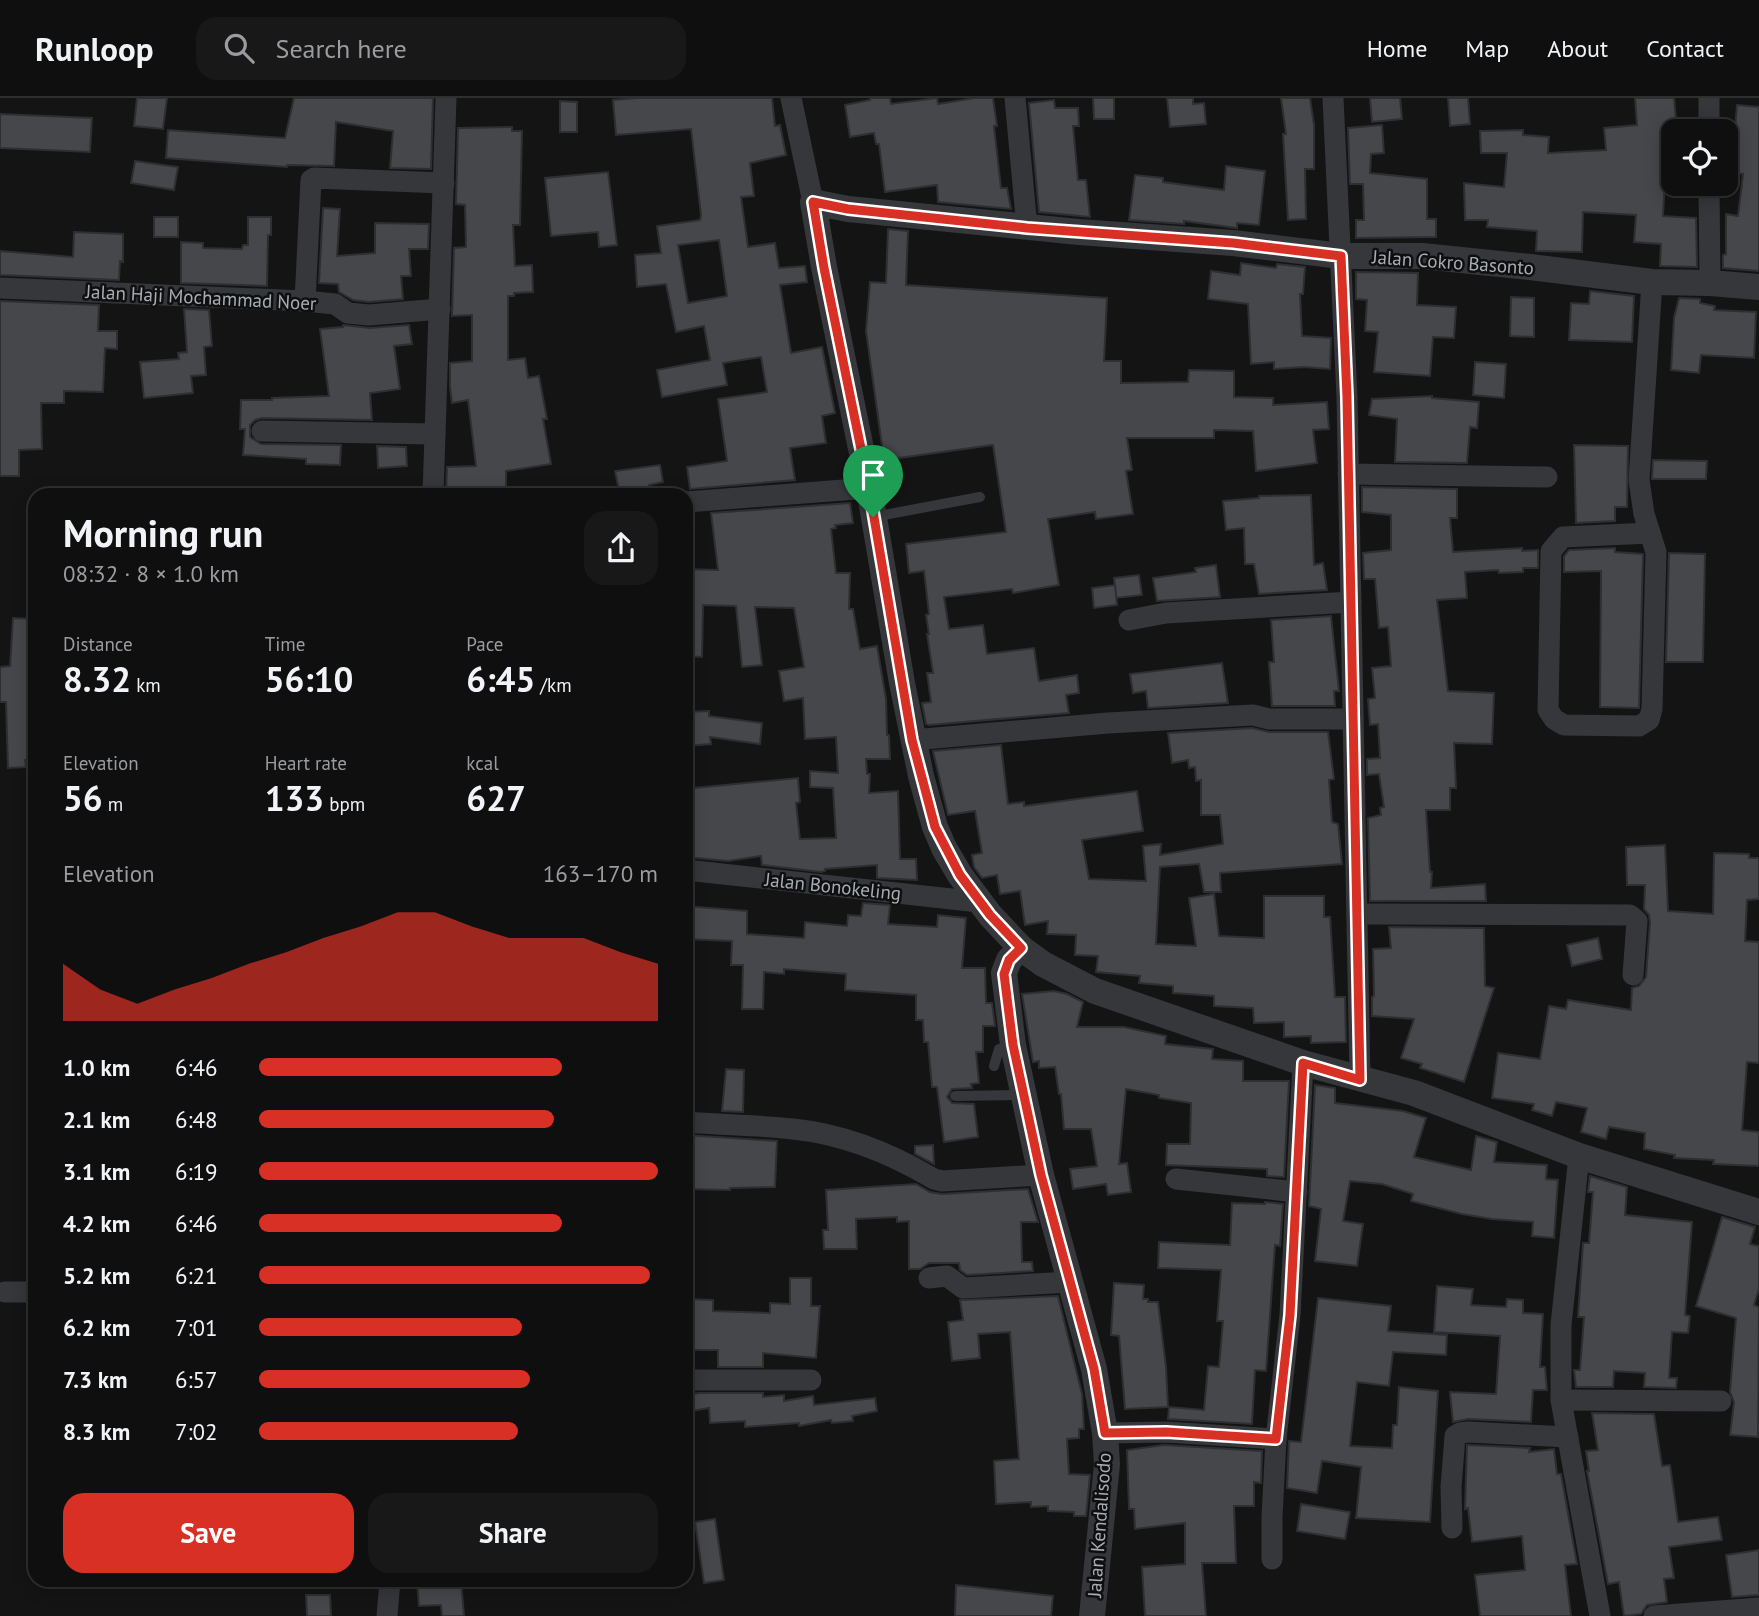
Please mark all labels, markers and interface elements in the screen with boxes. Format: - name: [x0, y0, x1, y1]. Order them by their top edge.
- search box: [196, 17, 686, 80]
- text: Runloop: [35, 27, 154, 70]
- icon: search: [220, 29, 258, 67]
- text: Search here: [276, 32, 407, 65]
- text: Home: [1367, 33, 1427, 64]
- text: Map: [1465, 33, 1509, 64]
- text: About: [1547, 33, 1608, 64]
- text: Contact: [1646, 33, 1724, 64]
- map controls: [1661, 119, 1738, 196]
- button: locate: [1661, 119, 1738, 196]
- street label: Jalan Cokro Basonto: [1370, 244, 1535, 280]
- street label: Jalan Haji Mochammad Noer: [84, 279, 318, 315]
- pin: [843, 445, 903, 517]
- icon: arrive: [854, 456, 892, 494]
- text: Morning run: [63, 508, 263, 557]
- button: share: [584, 511, 658, 585]
- text: 08:32 · 8 × 1.0 km: [63, 559, 239, 588]
- text: Distance: [63, 632, 133, 656]
- text: Time: [265, 632, 305, 656]
- text: Pace: [466, 632, 504, 656]
- text: 8.32: [63, 656, 131, 702]
- text: 56:10: [265, 656, 353, 702]
- text: 6:45: [466, 656, 535, 702]
- text: km: [131, 673, 161, 697]
- text: /km: [535, 673, 572, 697]
- text: Elevation: [63, 751, 139, 775]
- text: Heart rate: [265, 751, 347, 775]
- text: kcal: [466, 751, 499, 775]
- text: 56: [63, 775, 103, 821]
- text: 133: [265, 775, 324, 821]
- text: 627: [466, 775, 526, 821]
- text: m: [103, 792, 123, 816]
- text: bpm: [324, 792, 365, 816]
- text: Elevation: [63, 859, 155, 888]
- text: 163–170 m: [543, 859, 658, 888]
- street label: Jalan Bonokeling: [763, 867, 902, 905]
- text: 1.0 km: [63, 1053, 130, 1082]
- text: 6:46: [175, 1053, 218, 1082]
- text: 2.1 km: [63, 1105, 130, 1134]
- text: 6:48: [175, 1105, 218, 1134]
- text: 3.1 km: [63, 1157, 130, 1186]
- text: 6:19: [175, 1157, 218, 1186]
- text: 4.2 km: [63, 1209, 130, 1238]
- text: 6:46: [175, 1209, 218, 1238]
- text: 5.2 km: [63, 1261, 130, 1290]
- text: 6:21: [175, 1261, 218, 1290]
- text: 6.2 km: [63, 1313, 130, 1342]
- text: 7:01: [175, 1313, 218, 1342]
- text: 7.3 km: [63, 1365, 128, 1394]
- text: 6:57: [175, 1365, 218, 1394]
- text: 8.3 km: [63, 1417, 130, 1446]
- text: 7:02: [175, 1417, 218, 1446]
- street label: Jalan Kendalisodo: [1082, 1452, 1116, 1599]
- button: Save: [63, 1493, 354, 1573]
- button: Share: [368, 1493, 658, 1573]

